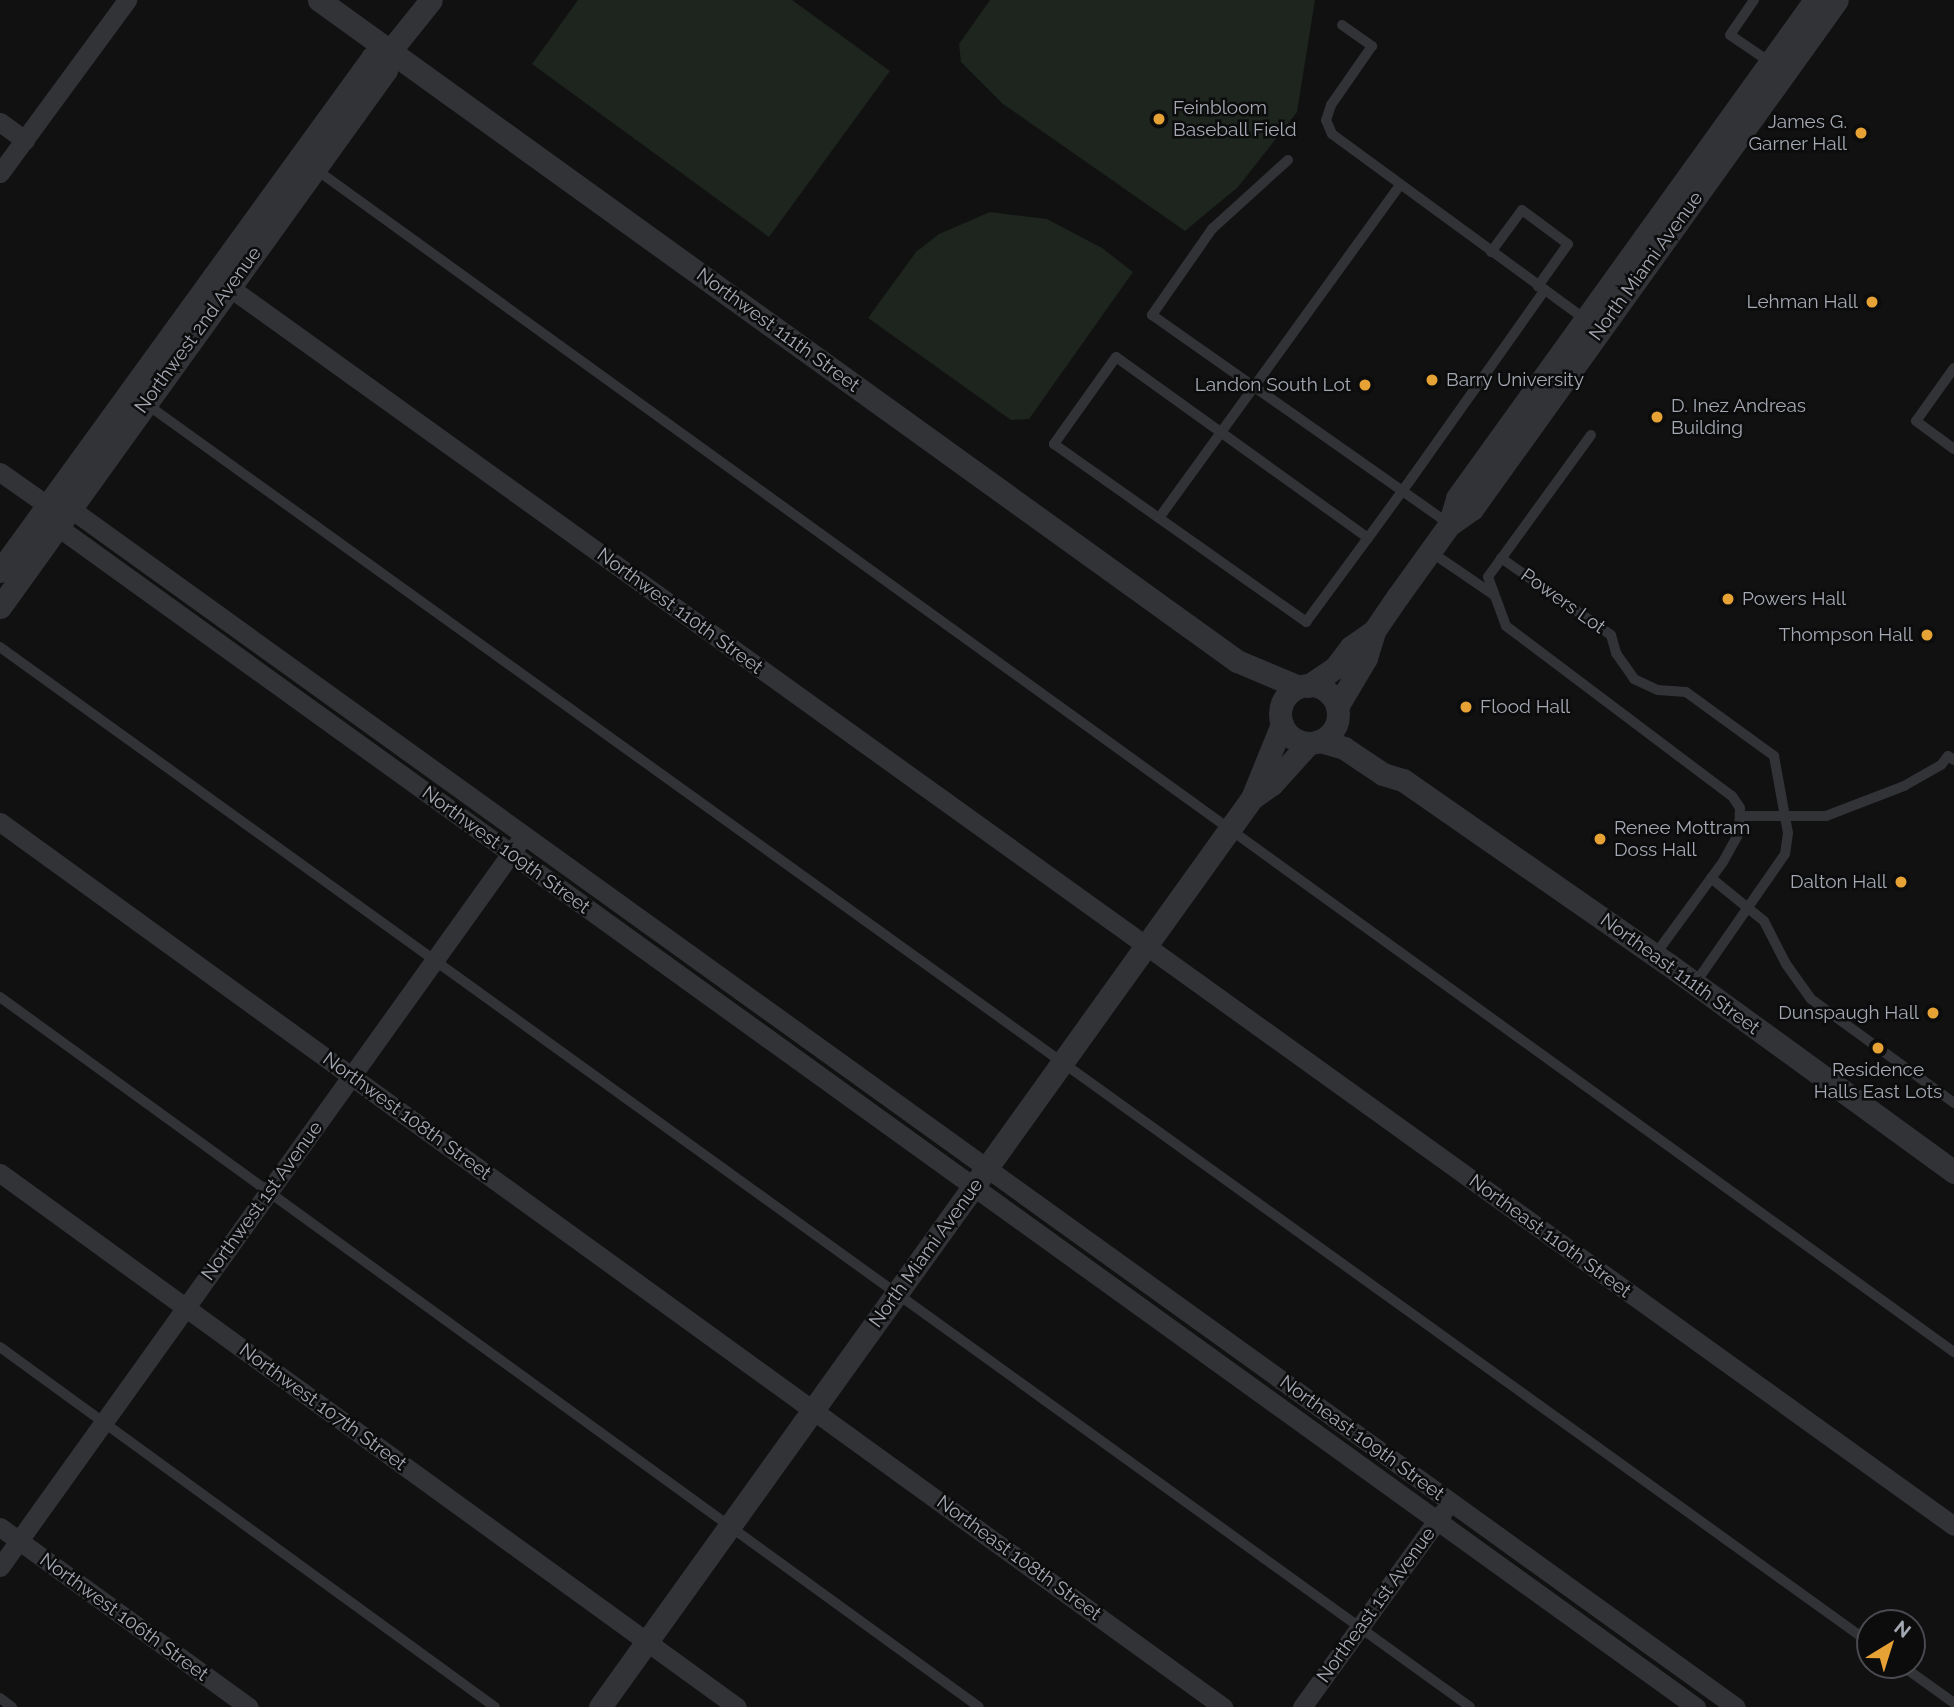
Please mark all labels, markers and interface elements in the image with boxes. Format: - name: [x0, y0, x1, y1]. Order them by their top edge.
- place label: Feinbloom Baseball Field: [1173, 97, 1297, 141]
- marker: Feinbloom Baseball Field: [1151, 111, 1167, 127]
- place label: James G. Garner Hall: [1748, 111, 1847, 155]
- marker: James G. Garner Hall: [1853, 125, 1869, 141]
- street label: North Miami Avenue: [1584, 187, 1708, 345]
- street label: Northwest 2nd Avenue: [130, 242, 266, 418]
- street label: Northwest 111th Street: [692, 263, 864, 397]
- place label: Lehman Hall: [1747, 291, 1858, 313]
- marker: Lehman Hall: [1864, 294, 1880, 310]
- place label: Barry University: [1446, 369, 1585, 391]
- marker: Barry University: [1424, 372, 1440, 388]
- place label: Landon South Lot: [1195, 374, 1351, 396]
- marker: Landon South Lot: [1357, 377, 1373, 393]
- place label: D. Inez Andreas Building: [1671, 395, 1807, 439]
- marker: D. Inez Andreas Building: [1649, 409, 1665, 425]
- street label: Northwest 110th Street: [593, 543, 767, 679]
- street label: Powers Lot: [1516, 564, 1610, 638]
- place label: Powers Hall: [1742, 588, 1846, 610]
- marker: Powers Hall: [1720, 591, 1736, 607]
- place label: Thompson Hall: [1779, 624, 1913, 646]
- marker: Thompson Hall: [1919, 627, 1935, 643]
- place label: Flood Hall: [1480, 696, 1570, 718]
- marker: Flood Hall: [1458, 699, 1474, 715]
- street label: Northwest 109th Street: [418, 781, 594, 919]
- place label: Renee Mottram Doss Hall: [1614, 817, 1750, 861]
- marker: Renee Mottram Doss Hall: [1592, 831, 1608, 847]
- place label: Dalton Hall: [1790, 871, 1887, 893]
- marker: Dalton Hall: [1893, 874, 1909, 890]
- street label: Northeast 111th Street: [1596, 909, 1764, 1039]
- place label: Dunspaugh Hall: [1778, 1002, 1919, 1024]
- marker: Dunspaugh Hall: [1925, 1005, 1941, 1021]
- marker: Residence Halls East Lots: [1870, 1040, 1886, 1056]
- street label: Northwest 108th Street: [318, 1047, 496, 1185]
- place label: Residence Halls East Lots: [1814, 1059, 1942, 1103]
- street label: Northwest 1st Avenue: [196, 1117, 328, 1285]
- street label: Northeast 110th Street: [1465, 1170, 1635, 1302]
- street label: North Miami Avenue: [864, 1174, 988, 1332]
- street label: Northwest 107th Street: [235, 1339, 411, 1475]
- street label: Northeast 109th Street: [1275, 1371, 1449, 1505]
- street label: Northeast 108th Street: [932, 1491, 1106, 1625]
- street label: Northeast 1st Avenue: [1312, 1523, 1440, 1687]
- street label: Northwest 106th Street: [35, 1548, 213, 1686]
- north arrow: [1856, 1609, 1926, 1679]
- text: N: [1890, 1616, 1915, 1642]

